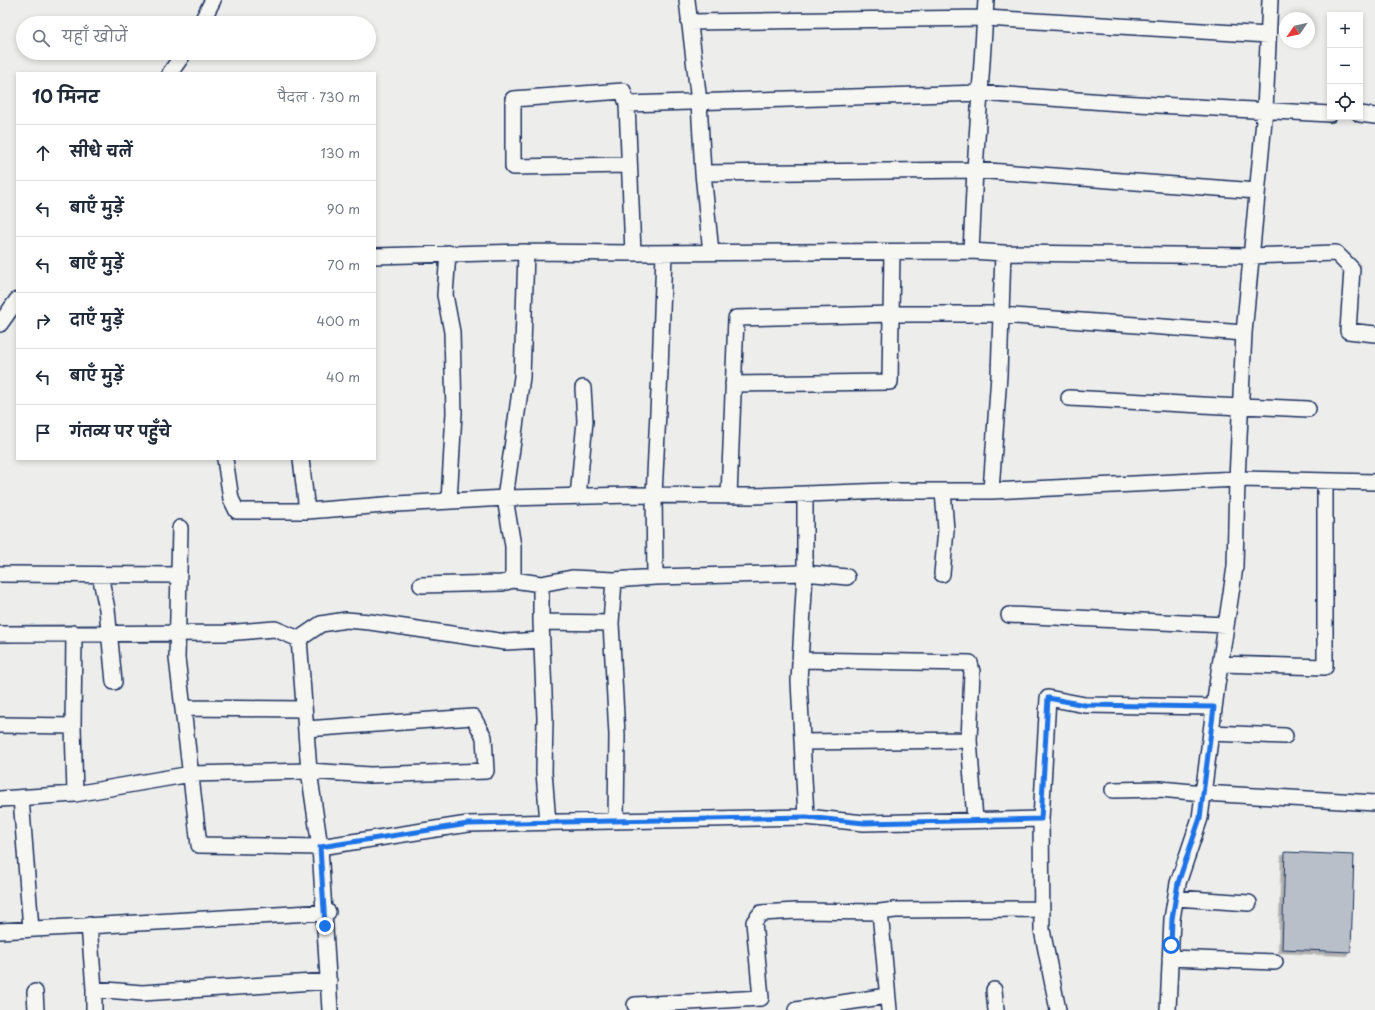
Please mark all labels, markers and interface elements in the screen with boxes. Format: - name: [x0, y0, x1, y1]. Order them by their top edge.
- north arrow: [1279, 12, 1315, 48]
- map controls: [1327, 12, 1363, 120]
- button: +: [1327, 12, 1363, 48]
- search box: [16, 16, 376, 60]
- text: यहाँ खोजें: [62, 24, 128, 47]
- icon: search: [30, 27, 52, 49]
- button: −: [1327, 48, 1363, 84]
- text: 10 मिनट: [32, 83, 99, 109]
- button: locate: [1327, 84, 1363, 120]
- text: पैदल · 730 m: [277, 87, 360, 106]
- text: सीधे चलें: [70, 139, 132, 162]
- icon: ahead: [32, 142, 54, 164]
- text: 130 m: [321, 143, 360, 162]
- text: बाएँ मुड़ें: [70, 195, 124, 218]
- icon: left: [32, 198, 54, 220]
- text: 90 m: [327, 199, 360, 218]
- text: बाएँ मुड़ें: [70, 251, 124, 274]
- icon: left: [32, 254, 54, 276]
- text: 70 m: [327, 255, 360, 274]
- text: दाएँ मुड़ें: [70, 307, 123, 330]
- icon: right: [32, 310, 54, 332]
- text: 400 m: [317, 311, 360, 330]
- text: बाएँ मुड़ें: [70, 363, 124, 386]
- icon: left: [32, 366, 54, 388]
- text: 40 m: [326, 367, 360, 386]
- text: गंतव्य पर पहुँचे: [70, 419, 171, 442]
- icon: arrive: [32, 422, 54, 444]
- route end: [316, 917, 334, 935]
- route start: [1162, 936, 1180, 954]

